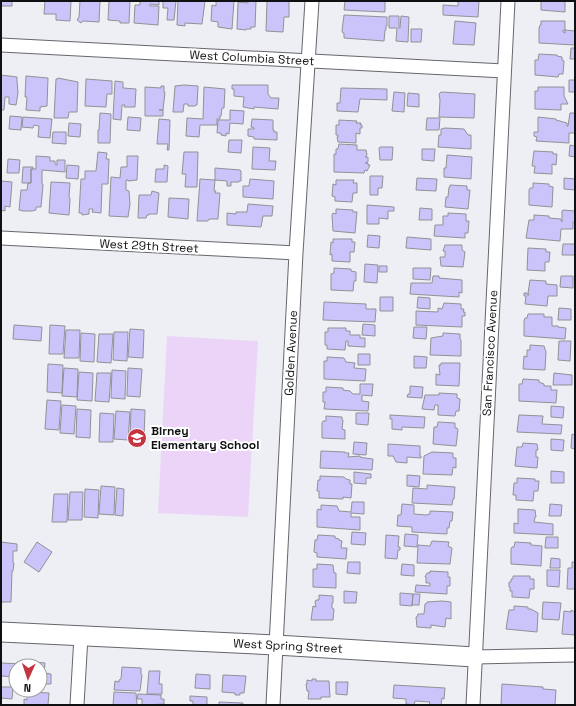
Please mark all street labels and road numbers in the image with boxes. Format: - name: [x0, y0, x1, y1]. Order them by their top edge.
- street label: West Columbia Street: [189, 47, 315, 69]
- street label: West 29th Street: [99, 235, 199, 257]
- street label: San Francisco Avenue: [479, 290, 501, 416]
- street label: Golden Avenue: [281, 310, 301, 396]
- street label: West Spring Street: [233, 635, 343, 657]

